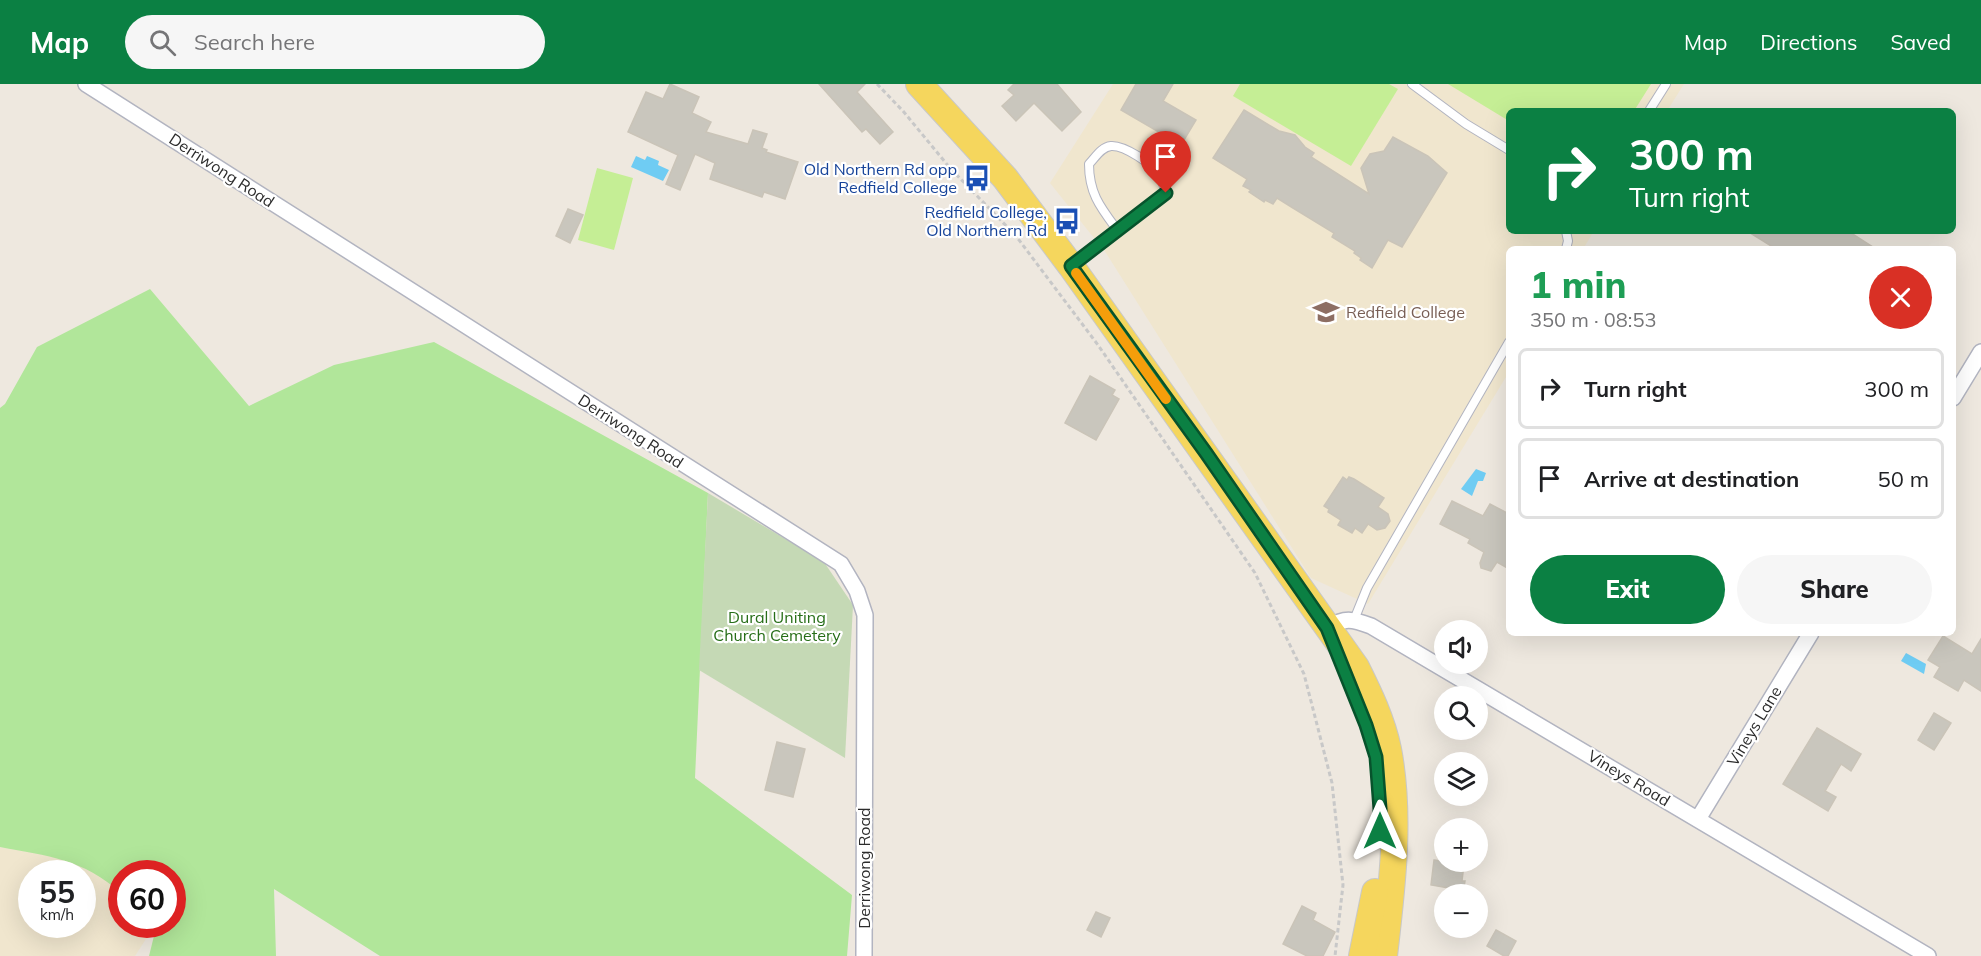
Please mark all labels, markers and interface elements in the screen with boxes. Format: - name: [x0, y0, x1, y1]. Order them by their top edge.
- search box: [125, 15, 545, 69]
- text: Map: [30, 25, 89, 60]
- icon: search: [146, 26, 179, 59]
- text: Search here: [194, 28, 315, 56]
- text: Map: [1684, 29, 1727, 55]
- text: Directions: [1760, 29, 1857, 55]
- text: Saved: [1890, 29, 1951, 55]
- text: 300 m: [1629, 128, 1754, 181]
- street label: Derriwong Road: [166, 129, 278, 211]
- pin: [1140, 131, 1191, 193]
- icon: right: [1530, 132, 1608, 210]
- icon: arrive: [1149, 140, 1182, 173]
- place label: Old Northern Rd opp Redfield College: [804, 159, 957, 197]
- bus stop icon: Old Northern Rd opp Redfield College: [962, 163, 992, 193]
- text: Turn right: [1629, 180, 1749, 214]
- place label: Redfield College, Old Northern Rd: [924, 202, 1047, 240]
- bus stop icon: Redfield College, Old Northern Rd: [1052, 206, 1082, 236]
- text: 1 min: [1530, 262, 1626, 307]
- button: close: [1869, 266, 1932, 329]
- school or university icon: Redfield College: [1311, 297, 1341, 327]
- place label: Redfield College: [1346, 302, 1465, 322]
- text: 350 m · 08:53: [1530, 307, 1656, 332]
- icon: right: [1533, 372, 1566, 405]
- text: Turn right: [1584, 375, 1687, 403]
- text: 300 m: [1864, 375, 1929, 403]
- street label: Derriwong Road: [575, 390, 687, 472]
- icon: arrive: [1533, 462, 1566, 495]
- text: Arrive at destination: [1584, 465, 1799, 493]
- text: 50 m: [1878, 465, 1929, 493]
- button: Exit: [1530, 555, 1725, 624]
- button: Share: [1737, 555, 1932, 624]
- park label: Dural Uniting Church Cemetery: [713, 607, 841, 645]
- map controls: [1434, 620, 1488, 938]
- button: sound: [1434, 620, 1488, 674]
- street label: Vineys Lane: [1722, 682, 1786, 770]
- button: search: [1434, 686, 1488, 740]
- street label: Vineys Road: [1584, 746, 1674, 810]
- button: layers: [1434, 752, 1488, 806]
- position arrow: [1348, 799, 1412, 863]
- street label: Derriwong Road: [854, 807, 874, 929]
- button: +: [1434, 818, 1488, 872]
- speed limit sign: 60: [108, 860, 186, 938]
- text: 55: [39, 873, 75, 911]
- button: −: [1434, 884, 1488, 938]
- text: km/h: [40, 905, 74, 924]

